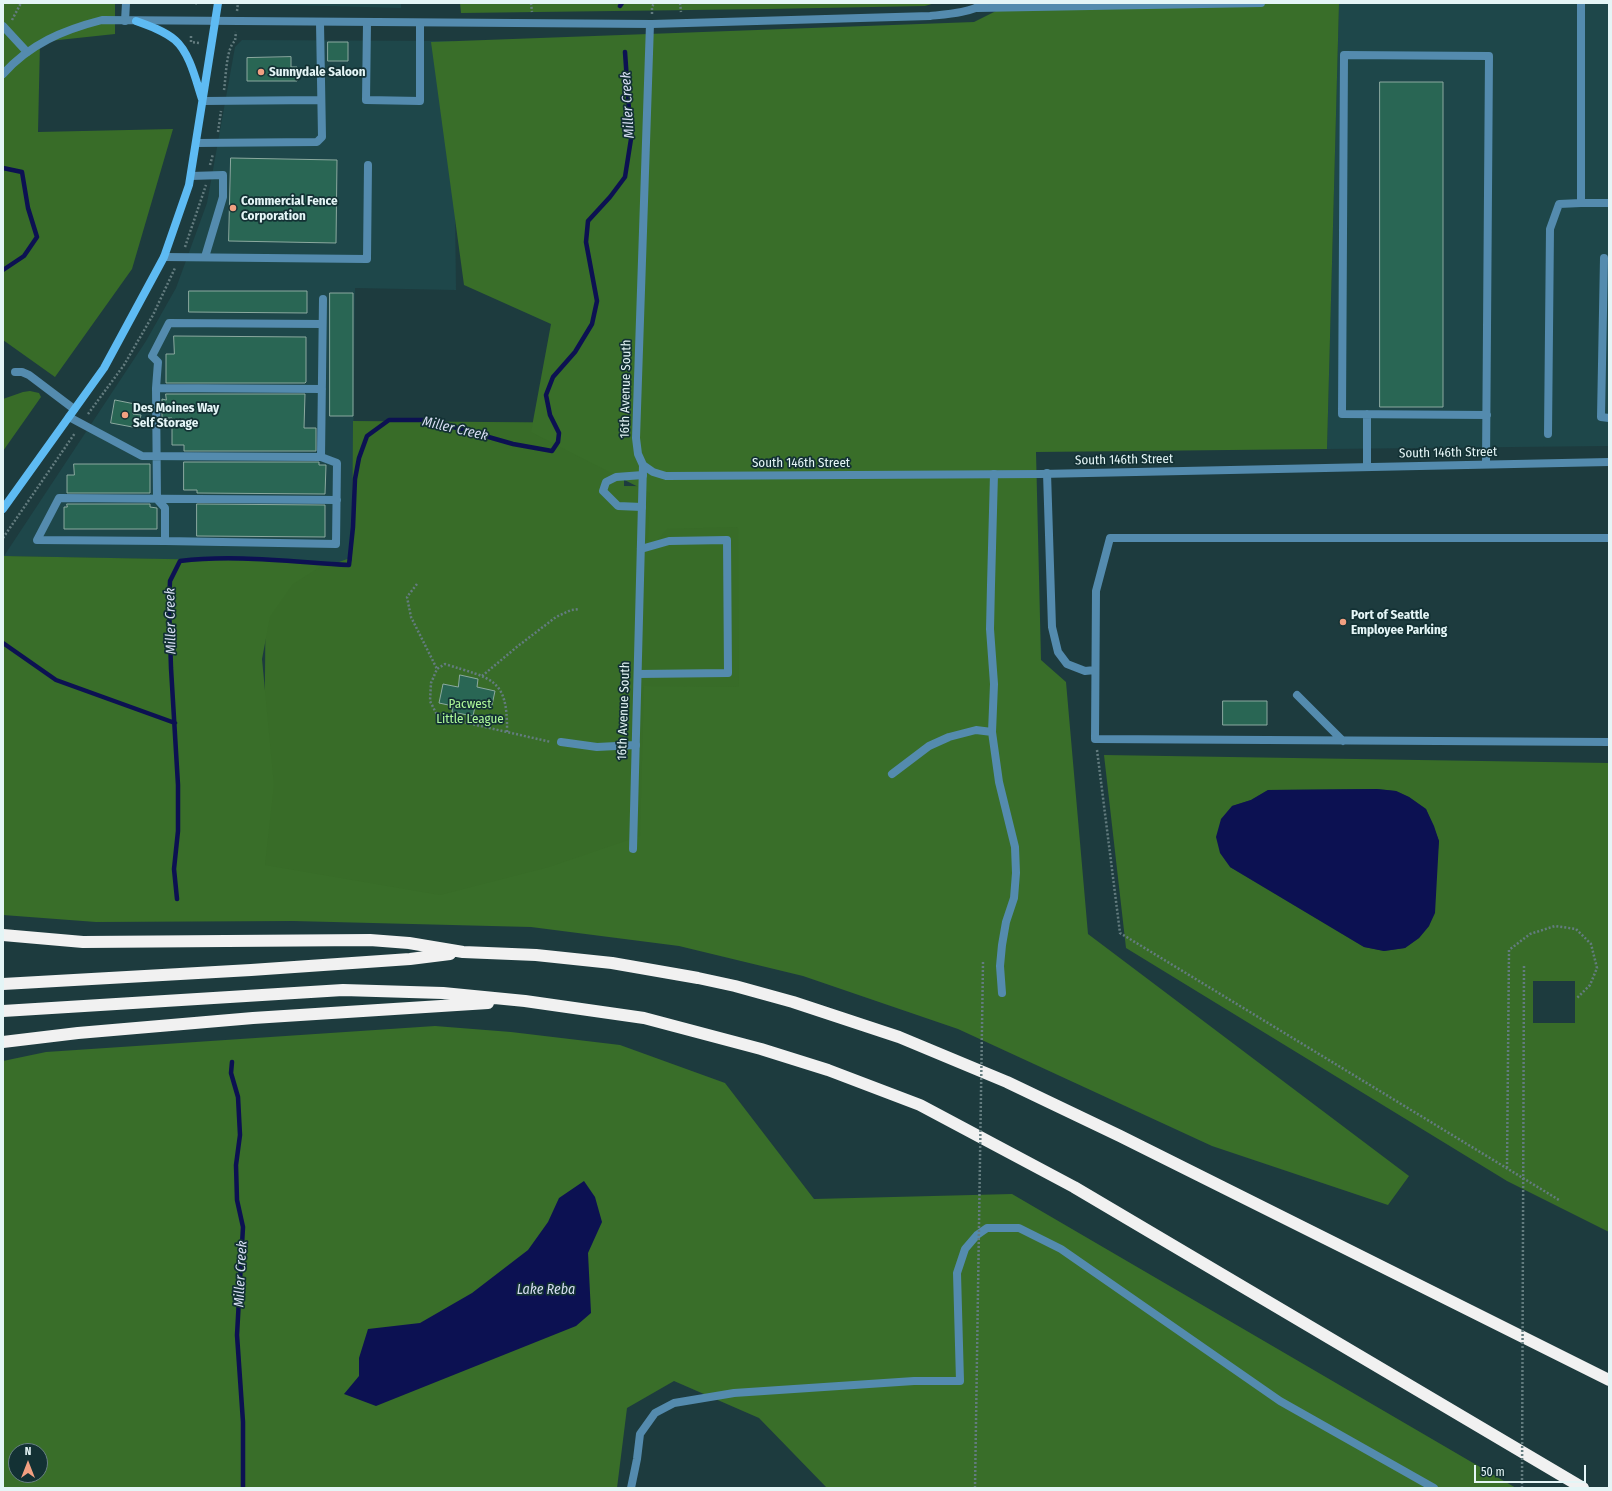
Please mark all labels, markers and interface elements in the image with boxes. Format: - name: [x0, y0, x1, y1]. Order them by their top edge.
- place label: Sunnydale Saloon: [269, 64, 366, 80]
- marker: Sunnydale Saloon: [256, 67, 266, 77]
- water label: Miller Creek: [618, 71, 638, 139]
- place label: Commercial Fence Corporation: [241, 193, 338, 224]
- marker: Commercial Fence Corporation: [228, 203, 238, 213]
- street label: 16th Avenue South: [617, 339, 635, 439]
- place label: Des Moines Way Self Storage: [133, 400, 219, 431]
- marker: Des Moines Way Self Storage: [120, 410, 130, 420]
- water label: Miller Creek: [421, 413, 489, 445]
- street label: South 146th Street: [1399, 444, 1497, 462]
- street label: South 146th Street: [1075, 451, 1173, 469]
- street label: South 146th Street: [752, 455, 850, 471]
- water label: Miller Creek: [162, 587, 180, 655]
- place label: Port of Seattle Employee Parking: [1351, 607, 1447, 638]
- marker: Port of Seattle Employee Parking: [1338, 617, 1348, 627]
- street label: 16th Avenue South: [614, 661, 634, 761]
- park label: Pacwest Little League: [436, 696, 504, 727]
- water label: Miller Creek: [231, 1240, 251, 1308]
- water label: Lake Reba: [517, 1282, 575, 1298]
- north arrow: [8, 1443, 48, 1483]
- text: N: [25, 1445, 31, 1458]
- scale bar: [1476, 1457, 1588, 1483]
- text: 50 m: [1481, 1465, 1505, 1479]

